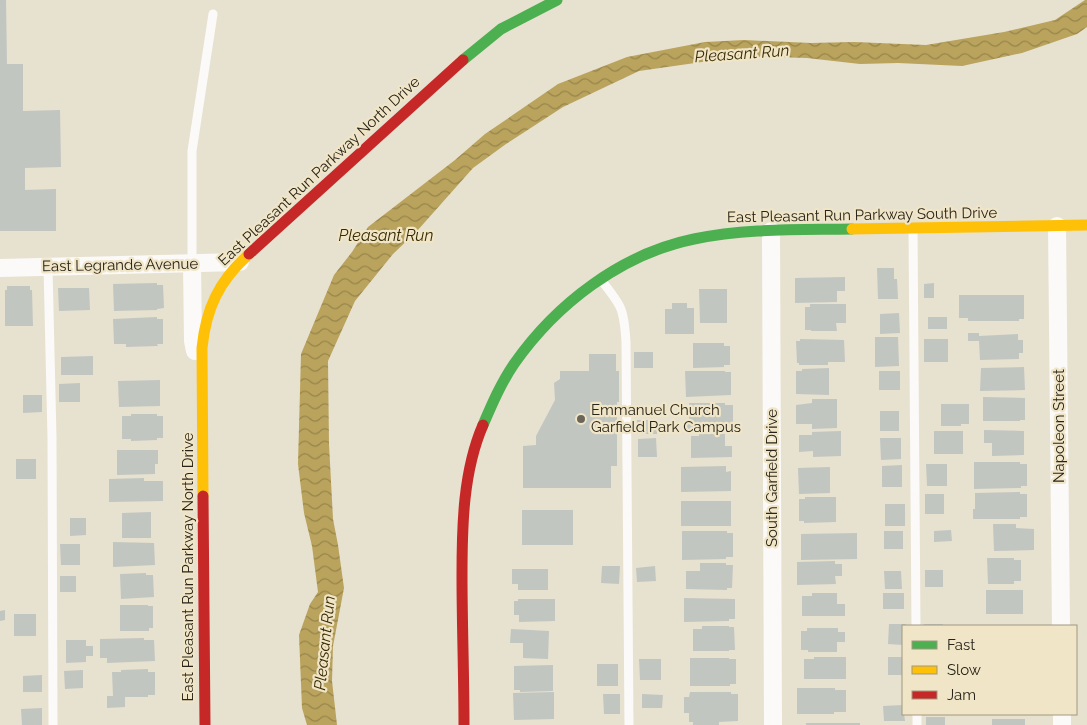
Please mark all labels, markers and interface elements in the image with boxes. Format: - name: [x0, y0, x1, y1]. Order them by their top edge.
- water label: Pleasant Run: [694, 41, 790, 66]
- street label: East Pleasant Run Parkway North Drive: [214, 73, 424, 269]
- street label: East Pleasant Run Parkway South Drive: [727, 204, 997, 226]
- water label: Pleasant Run: [339, 225, 433, 245]
- street label: East Legrande Avenue: [42, 255, 198, 275]
- street label: Napoleon Street: [1050, 369, 1068, 483]
- place label: Emmanuel Church Garfield Park Campus: [591, 401, 741, 436]
- street label: South Garfield Drive: [763, 409, 781, 547]
- marker: Emmanuel Church Garfield Park Campus: [575, 413, 587, 425]
- street label: East Pleasant Run Parkway North Drive: [179, 432, 197, 702]
- water label: Pleasant Run: [310, 595, 339, 691]
- legend: [902, 625, 1077, 715]
- text: Fast: [947, 636, 975, 654]
- text: Slow: [947, 661, 981, 679]
- text: Jam: [947, 686, 976, 704]

